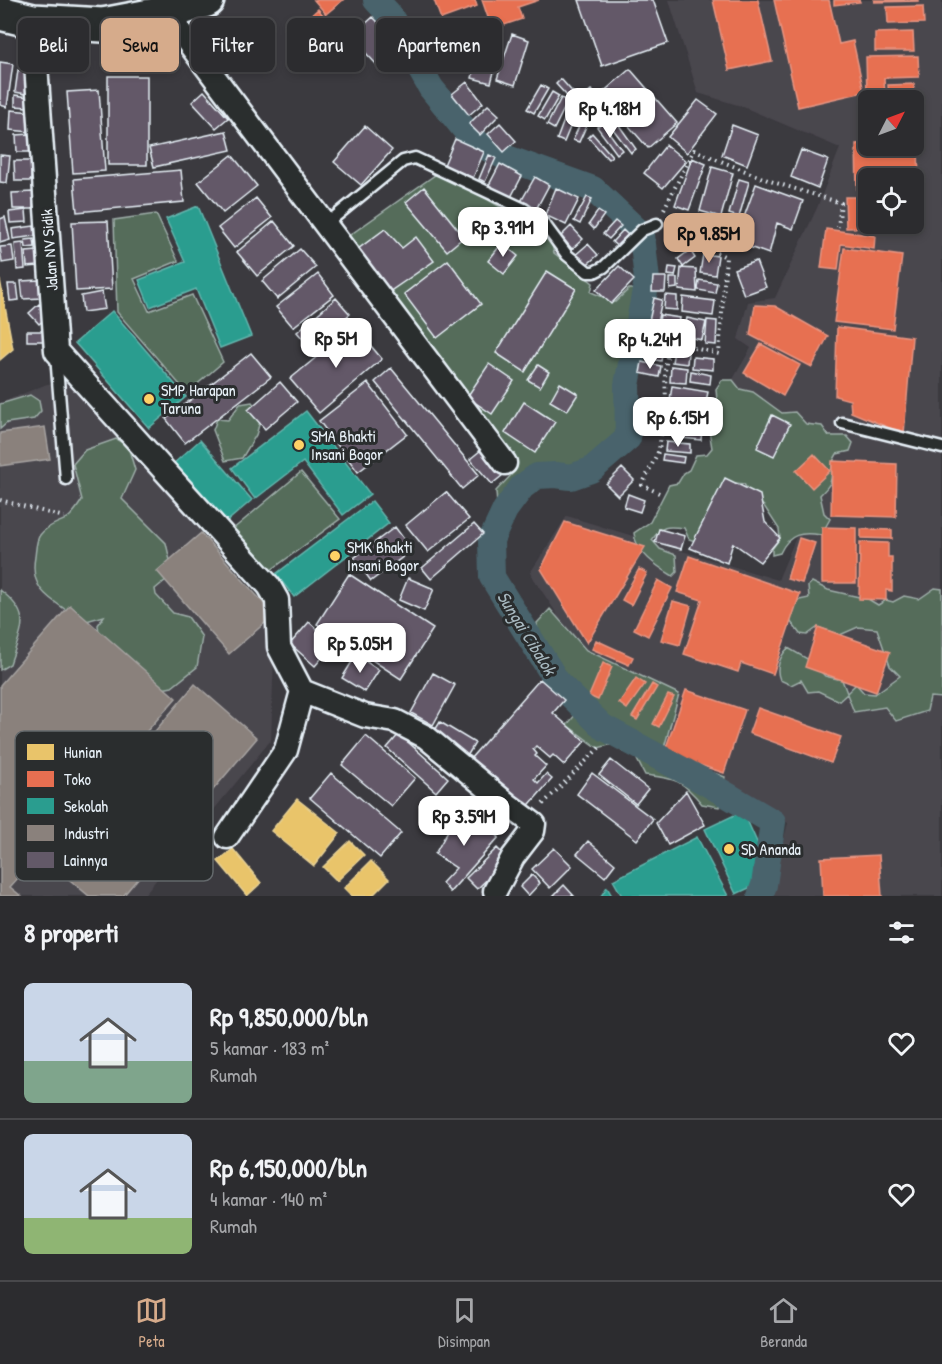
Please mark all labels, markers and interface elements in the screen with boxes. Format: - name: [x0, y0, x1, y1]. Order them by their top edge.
- chip: Beli: [18, 18, 89, 72]
- chip: Sewa: [101, 18, 179, 72]
- chip: Filter: [191, 18, 275, 72]
- chip: Baru: [287, 18, 364, 72]
- chip: Apartemen: [376, 18, 502, 72]
- pin: Rp 4.18M: [548, 88, 672, 139]
- north arrow: [858, 90, 924, 156]
- map controls: [858, 90, 924, 234]
- text: Rp 4.18M: [579, 94, 641, 121]
- button: locate: [858, 168, 924, 234]
- pin: Rp 3.91M: [441, 207, 565, 258]
- street label: Jalan NV Sidik: [35, 208, 63, 292]
- text: Rp 3.91M: [472, 213, 534, 240]
- pin: Rp 9.85M: [647, 213, 771, 264]
- text: Rp 9.85M: [678, 219, 740, 246]
- pin: Rp 5M: [294, 318, 378, 369]
- pin: Rp 4.24M: [588, 319, 712, 370]
- text: Rp 5M: [315, 324, 357, 351]
- text: Rp 4.24M: [619, 325, 681, 352]
- place label: SMP Harapan Taruna: [161, 379, 236, 419]
- marker: SMP Harapan Taruna: [142, 392, 156, 406]
- pin: Rp 6.15M: [616, 397, 740, 448]
- text: Rp 6.15M: [647, 403, 709, 430]
- place label: SMA Bhakti Insani Bogor: [311, 425, 383, 465]
- marker: SMA Bhakti Insani Bogor: [292, 438, 306, 452]
- place label: SMK Bhakti Insani Bogor: [347, 536, 419, 576]
- marker: SMK Bhakti Insani Bogor: [328, 549, 342, 563]
- water label: Sungai Cibalok: [491, 586, 564, 681]
- pin: Rp 5.05M: [298, 623, 422, 674]
- text: Rp 5.05M: [328, 629, 392, 656]
- legend: [15, 731, 213, 881]
- text: Hunian: [64, 741, 102, 763]
- text: Toko: [64, 768, 92, 790]
- text: Sekolah: [64, 795, 108, 817]
- pin: Rp 3.59M: [402, 796, 526, 847]
- text: Rp 3.59M: [432, 802, 496, 829]
- text: Industri: [64, 822, 109, 844]
- place label: SD Ananda: [741, 838, 801, 860]
- marker: SD Ananda: [722, 842, 736, 856]
- text: Lainnya: [64, 849, 107, 871]
- text: 8 properti: [24, 915, 119, 950]
- icon: filters: [885, 916, 918, 949]
- text: Rp 9,850,000/bln: [210, 999, 368, 1034]
- icon: home: [72, 1007, 144, 1079]
- icon: heart: [885, 1027, 918, 1060]
- text: 5 kamar · 183 m²: [210, 1034, 329, 1061]
- text: Rumah: [210, 1061, 257, 1088]
- text: Rp 6,150,000/bln: [210, 1150, 367, 1185]
- icon: home: [72, 1158, 144, 1230]
- icon: heart: [885, 1178, 918, 1211]
- text: 4 kamar · 140 m²: [210, 1185, 327, 1212]
- text: Rumah: [210, 1212, 257, 1239]
- tab: Peta: [135, 1294, 168, 1352]
- tab: Disimpan: [438, 1294, 490, 1352]
- tab: Beranda: [760, 1294, 807, 1352]

